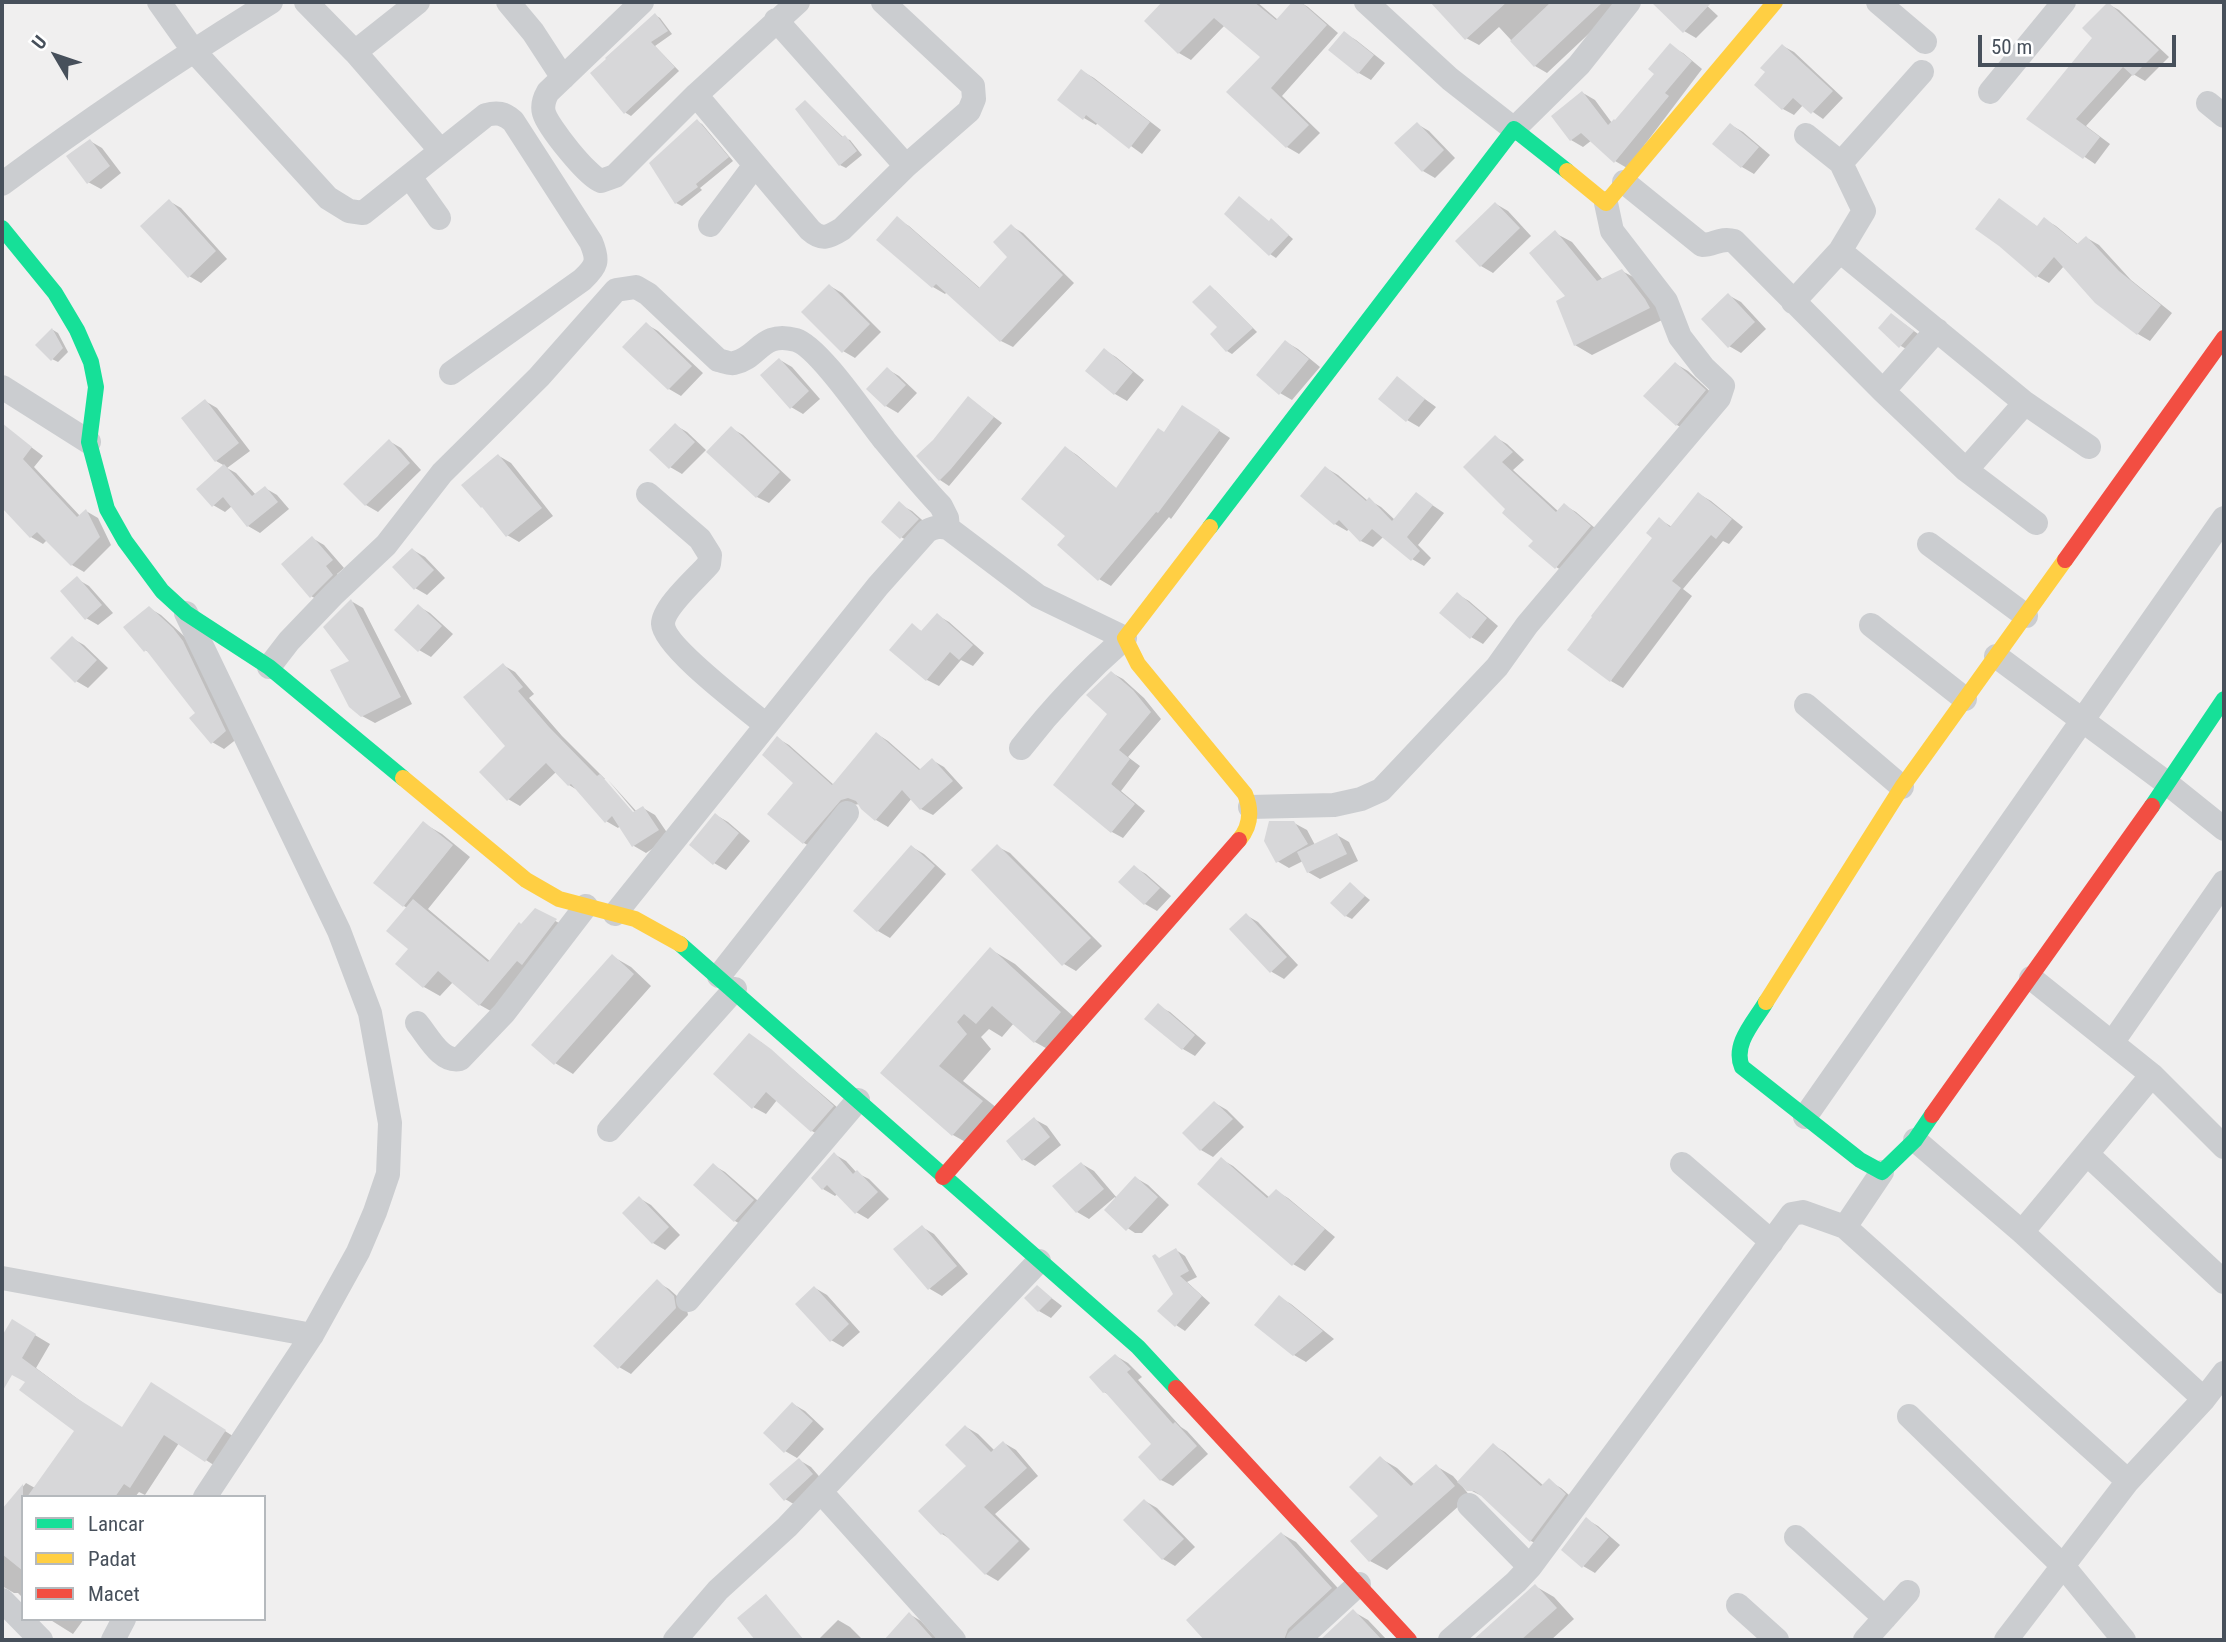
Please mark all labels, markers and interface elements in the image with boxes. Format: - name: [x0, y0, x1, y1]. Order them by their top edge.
- north arrow: [21, 21, 91, 91]
- scale bar: [1981, 21, 2179, 65]
- text: U: [27, 31, 52, 54]
- text: 50 m: [1991, 35, 2032, 59]
- legend: [21, 1495, 266, 1621]
- text: Lancar: [88, 1512, 144, 1536]
- text: Padat: [88, 1547, 136, 1571]
- text: Macet: [88, 1582, 140, 1606]

